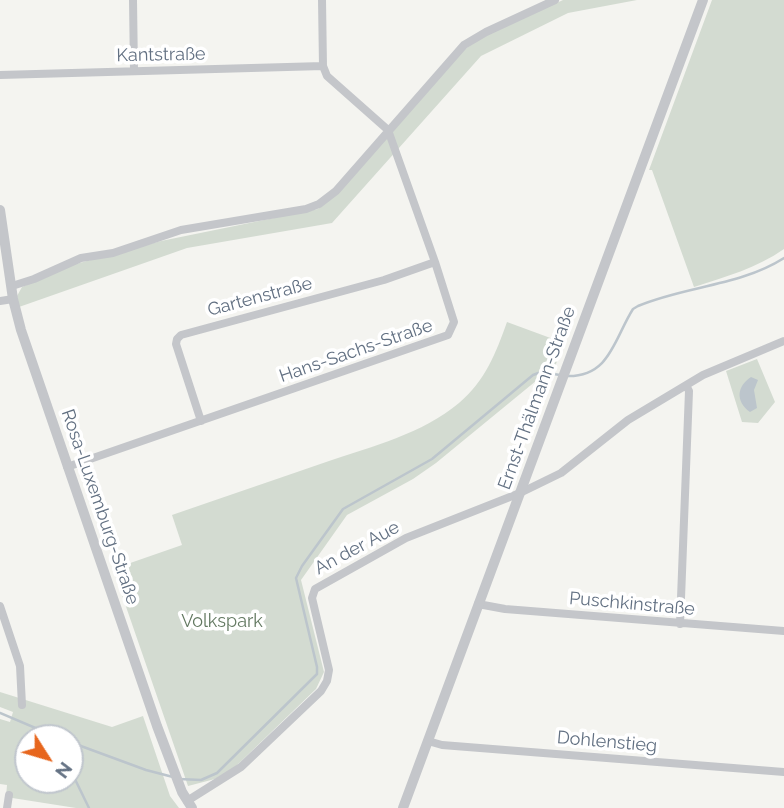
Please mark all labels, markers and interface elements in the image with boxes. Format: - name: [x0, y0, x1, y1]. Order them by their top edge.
- street label: Kantstraße: [116, 43, 206, 67]
- street label: Gartenstraße: [205, 273, 315, 321]
- street label: Ernst-Thälmann-Straße: [494, 303, 580, 493]
- street label: Hans-Sachs-Straße: [277, 315, 435, 387]
- street label: Rosa-Luxemburg-Straße: [56, 407, 144, 607]
- street label: An der Aue: [311, 517, 403, 579]
- street label: Puschkinstraße: [568, 588, 696, 620]
- park label: Volkspark: [181, 611, 263, 633]
- north arrow: [14, 724, 84, 794]
- street label: Dohlenstieg: [556, 727, 658, 757]
- text: N: [51, 758, 77, 783]

